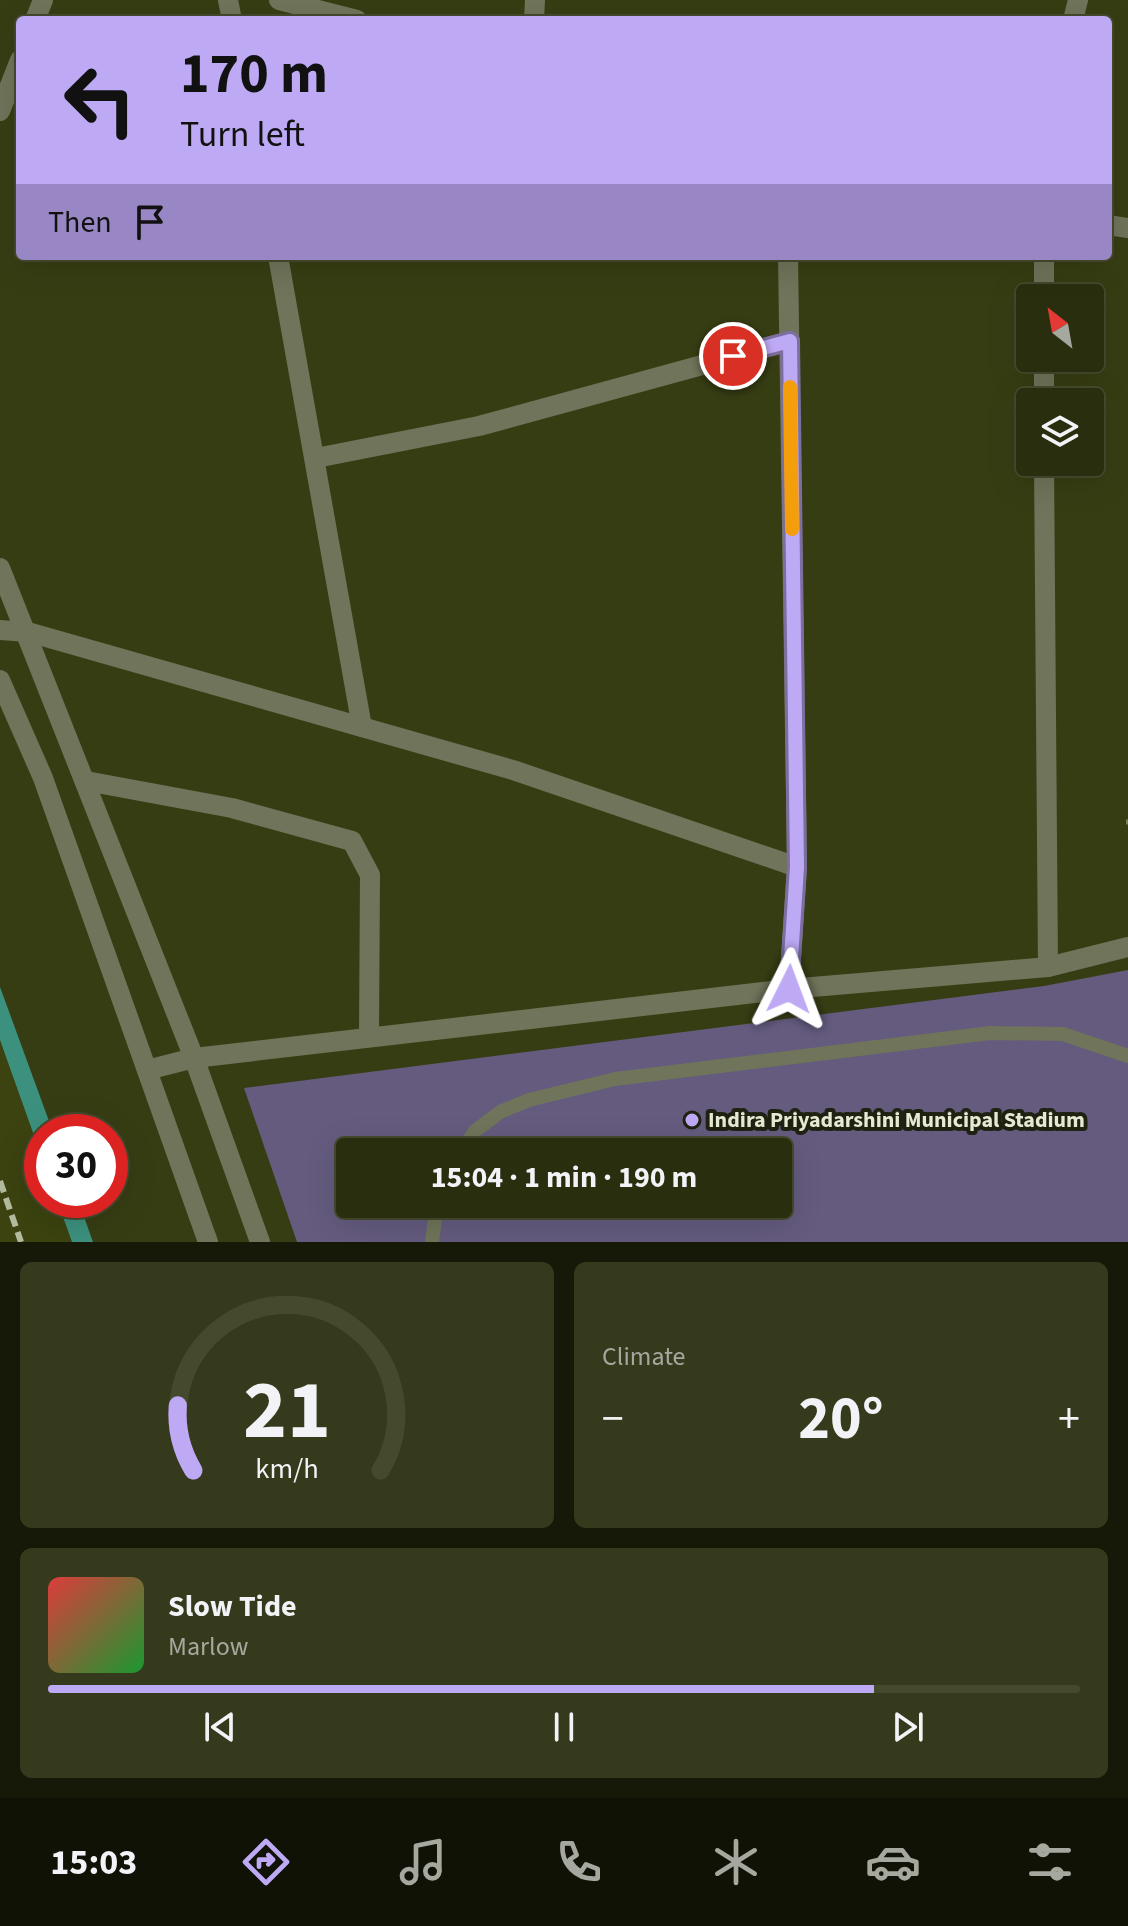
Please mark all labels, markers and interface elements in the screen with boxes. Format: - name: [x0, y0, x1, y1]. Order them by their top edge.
- text: 170 m: [180, 35, 328, 114]
- icon: left: [48, 48, 152, 152]
- text: Turn left: [180, 109, 305, 160]
- icon: arrive: [128, 200, 172, 244]
- text: Then: [48, 201, 112, 244]
- north arrow: [1016, 284, 1104, 372]
- map controls: [1016, 284, 1104, 476]
- pin: [699, 322, 767, 390]
- icon: arrive: [711, 334, 755, 378]
- button: layers: [1016, 388, 1104, 476]
- position arrow: [747, 947, 831, 1031]
- place label: Indira Priyadarshini Municipal Stadium: [708, 1104, 1085, 1136]
- marker: Indira Priyadarshini Municipal Stadium: [683, 1111, 701, 1129]
- speed limit sign: 30: [24, 1114, 128, 1218]
- text: 15:04 · 1 min · 190 m: [431, 1156, 697, 1199]
- text: Climate: [602, 1338, 686, 1375]
- text: 21: [243, 1352, 331, 1470]
- text: 20°: [798, 1377, 884, 1462]
- text: −: [602, 1388, 624, 1451]
- text: +: [1058, 1388, 1080, 1451]
- text: km/h: [255, 1449, 319, 1489]
- text: Slow Tide: [168, 1585, 297, 1628]
- text: Marlow: [168, 1628, 248, 1665]
- icon: previous: [198, 1705, 242, 1749]
- icon: pause: [542, 1705, 586, 1749]
- icon: next: [886, 1705, 930, 1749]
- icon: directions: [238, 1834, 294, 1890]
- icon: music: [395, 1834, 451, 1890]
- icon: phone: [551, 1834, 607, 1890]
- icon: climate: [708, 1834, 764, 1890]
- icon: car: [865, 1834, 921, 1890]
- icon: filters: [1022, 1834, 1078, 1890]
- text: 15:03: [50, 1837, 137, 1888]

